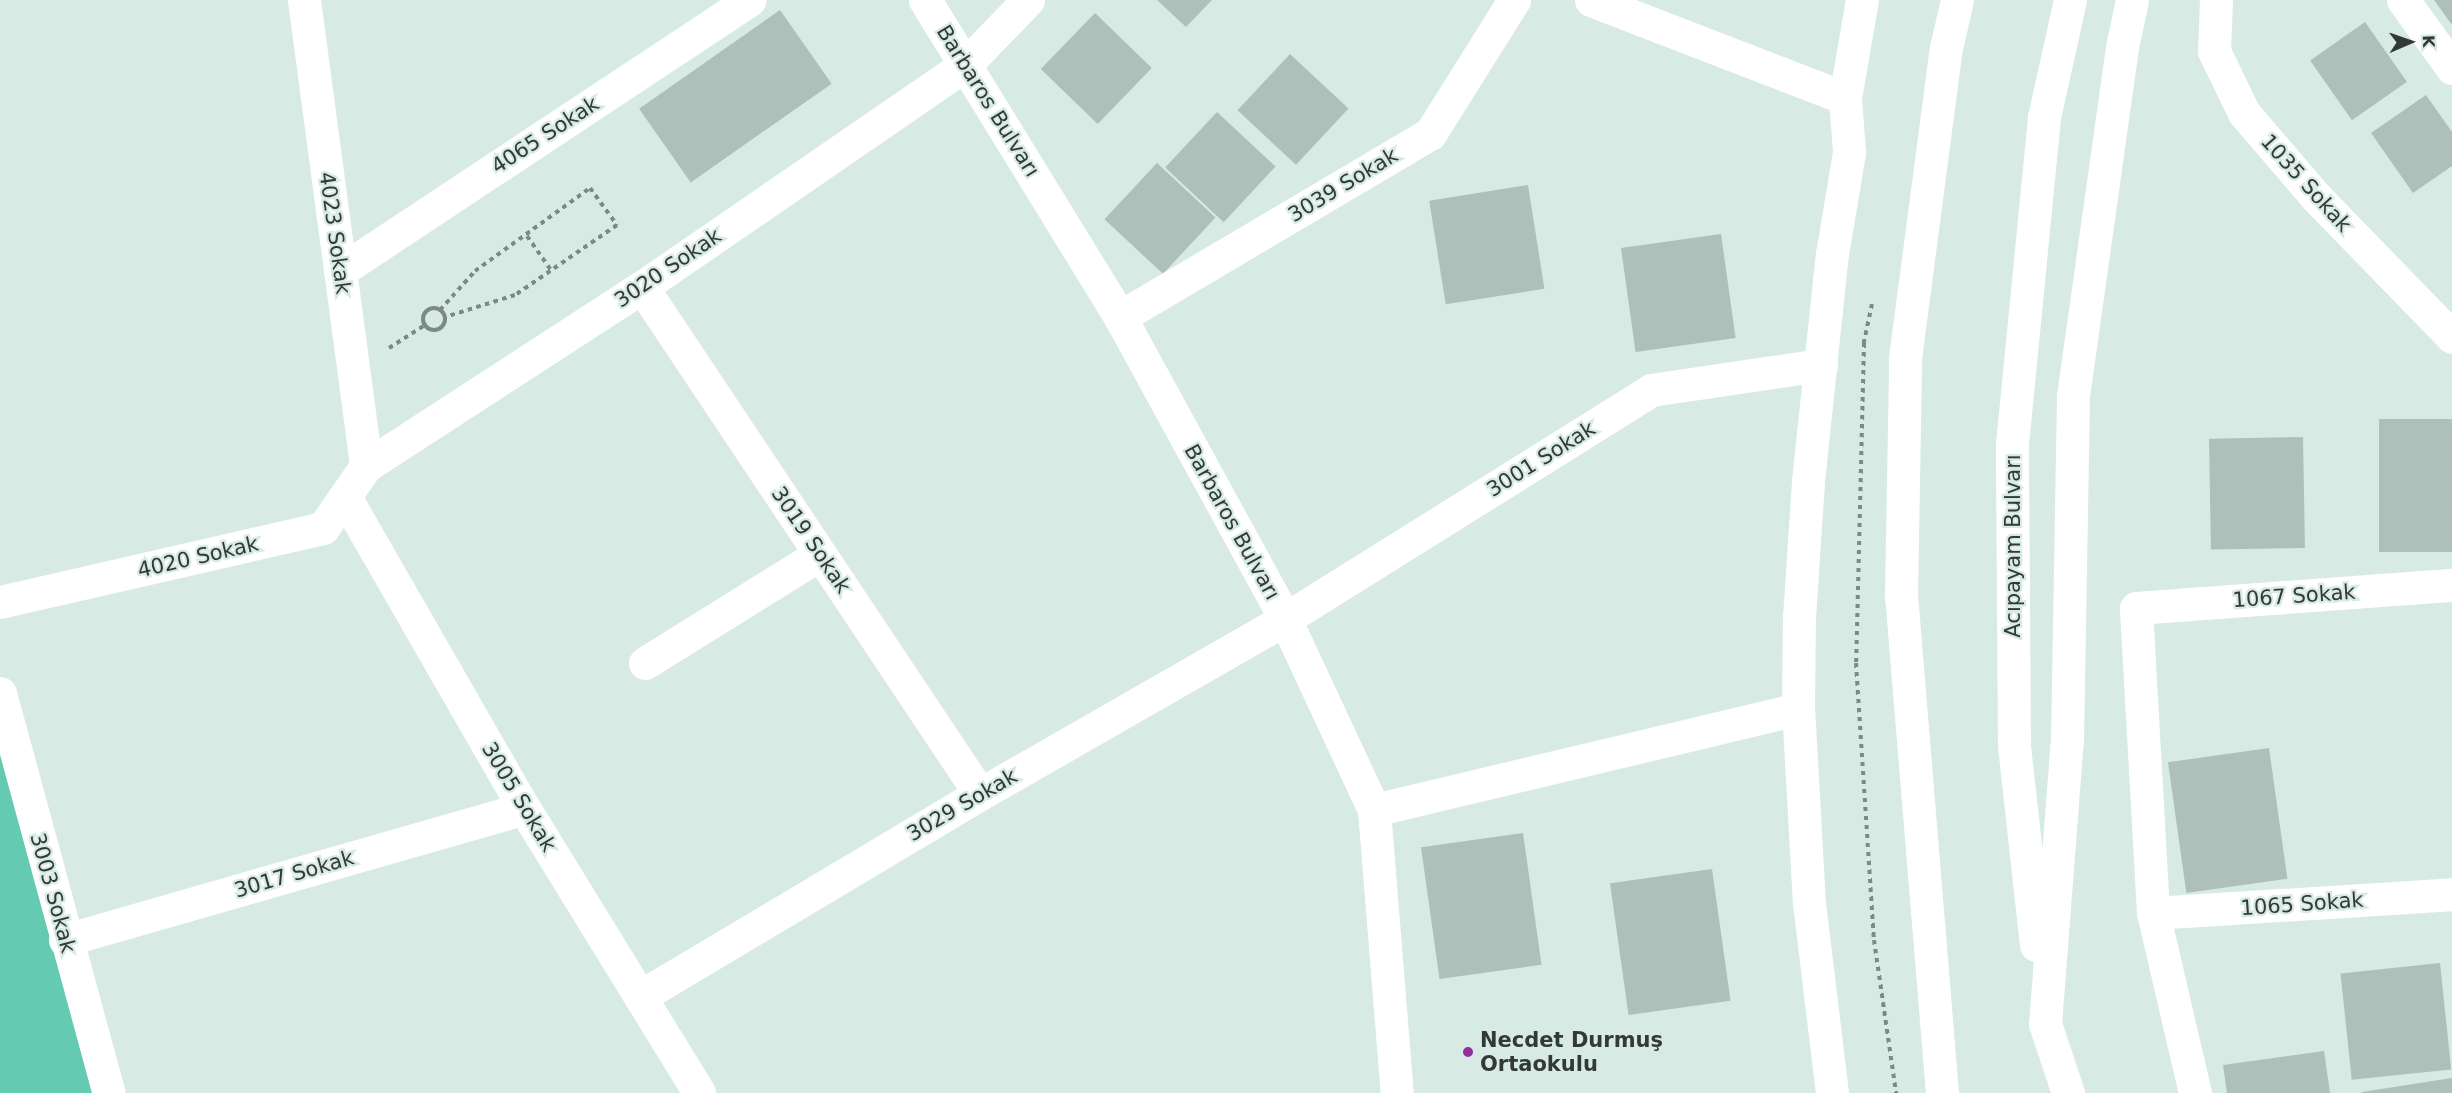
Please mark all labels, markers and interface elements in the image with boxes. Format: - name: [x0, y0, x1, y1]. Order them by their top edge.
- north arrow: [2380, 12, 2440, 72]
- street label: Barbaros Bulvarı: [931, 21, 1045, 181]
- text: K: [2419, 35, 2438, 48]
- street label: 4065 Sokak: [487, 91, 603, 179]
- street label: 1035 Sokak: [2255, 129, 2357, 237]
- street label: 3039 Sokak: [1284, 142, 1402, 228]
- street label: 4023 Sokak: [314, 170, 356, 296]
- street label: 3020 Sokak: [610, 223, 726, 313]
- street label: 3001 Sokak: [1482, 416, 1600, 502]
- street label: Barbaros Bulvarı: [1179, 440, 1285, 604]
- street label: Acıpayam Bulvarı: [2000, 454, 2026, 638]
- street label: 3019 Sokak: [766, 482, 856, 598]
- street label: 4020 Sokak: [135, 531, 261, 583]
- street label: 1067 Sokak: [2232, 579, 2356, 613]
- street label: 3005 Sokak: [476, 738, 562, 856]
- street label: 3029 Sokak: [902, 763, 1022, 847]
- street label: 3003 Sokak: [25, 830, 81, 956]
- street label: 3017 Sokak: [231, 845, 357, 903]
- street label: 1065 Sokak: [2240, 887, 2364, 921]
- place label: Necdet Durmuş Ortaokulu: [1480, 1027, 1663, 1077]
- marker: Necdet Durmuş Ortaokulu: [1461, 1045, 1475, 1059]

